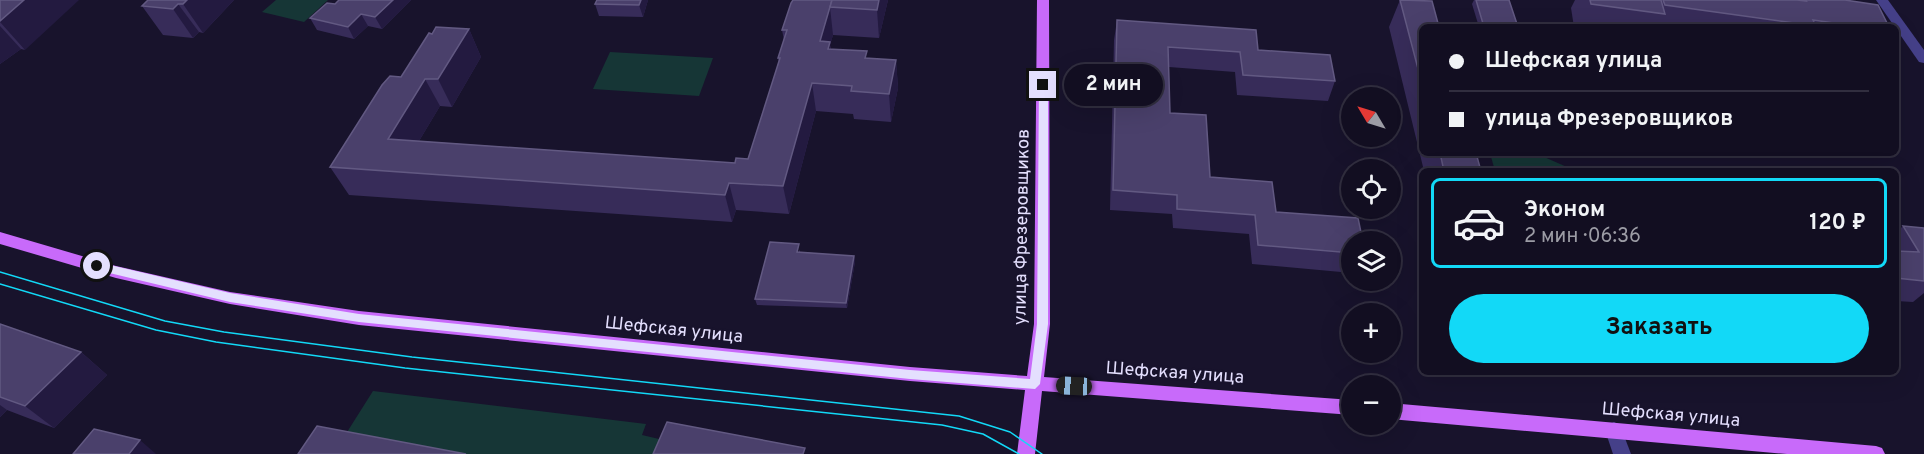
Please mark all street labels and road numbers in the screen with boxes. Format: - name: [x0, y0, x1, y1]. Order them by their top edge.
- street label: улица Фрезеровщиков: [1009, 129, 1036, 325]
- street label: Шефская улица: [604, 312, 744, 349]
- street label: Шефская улица: [1105, 357, 1245, 390]
- street label: Шефская улица: [1601, 398, 1741, 433]

